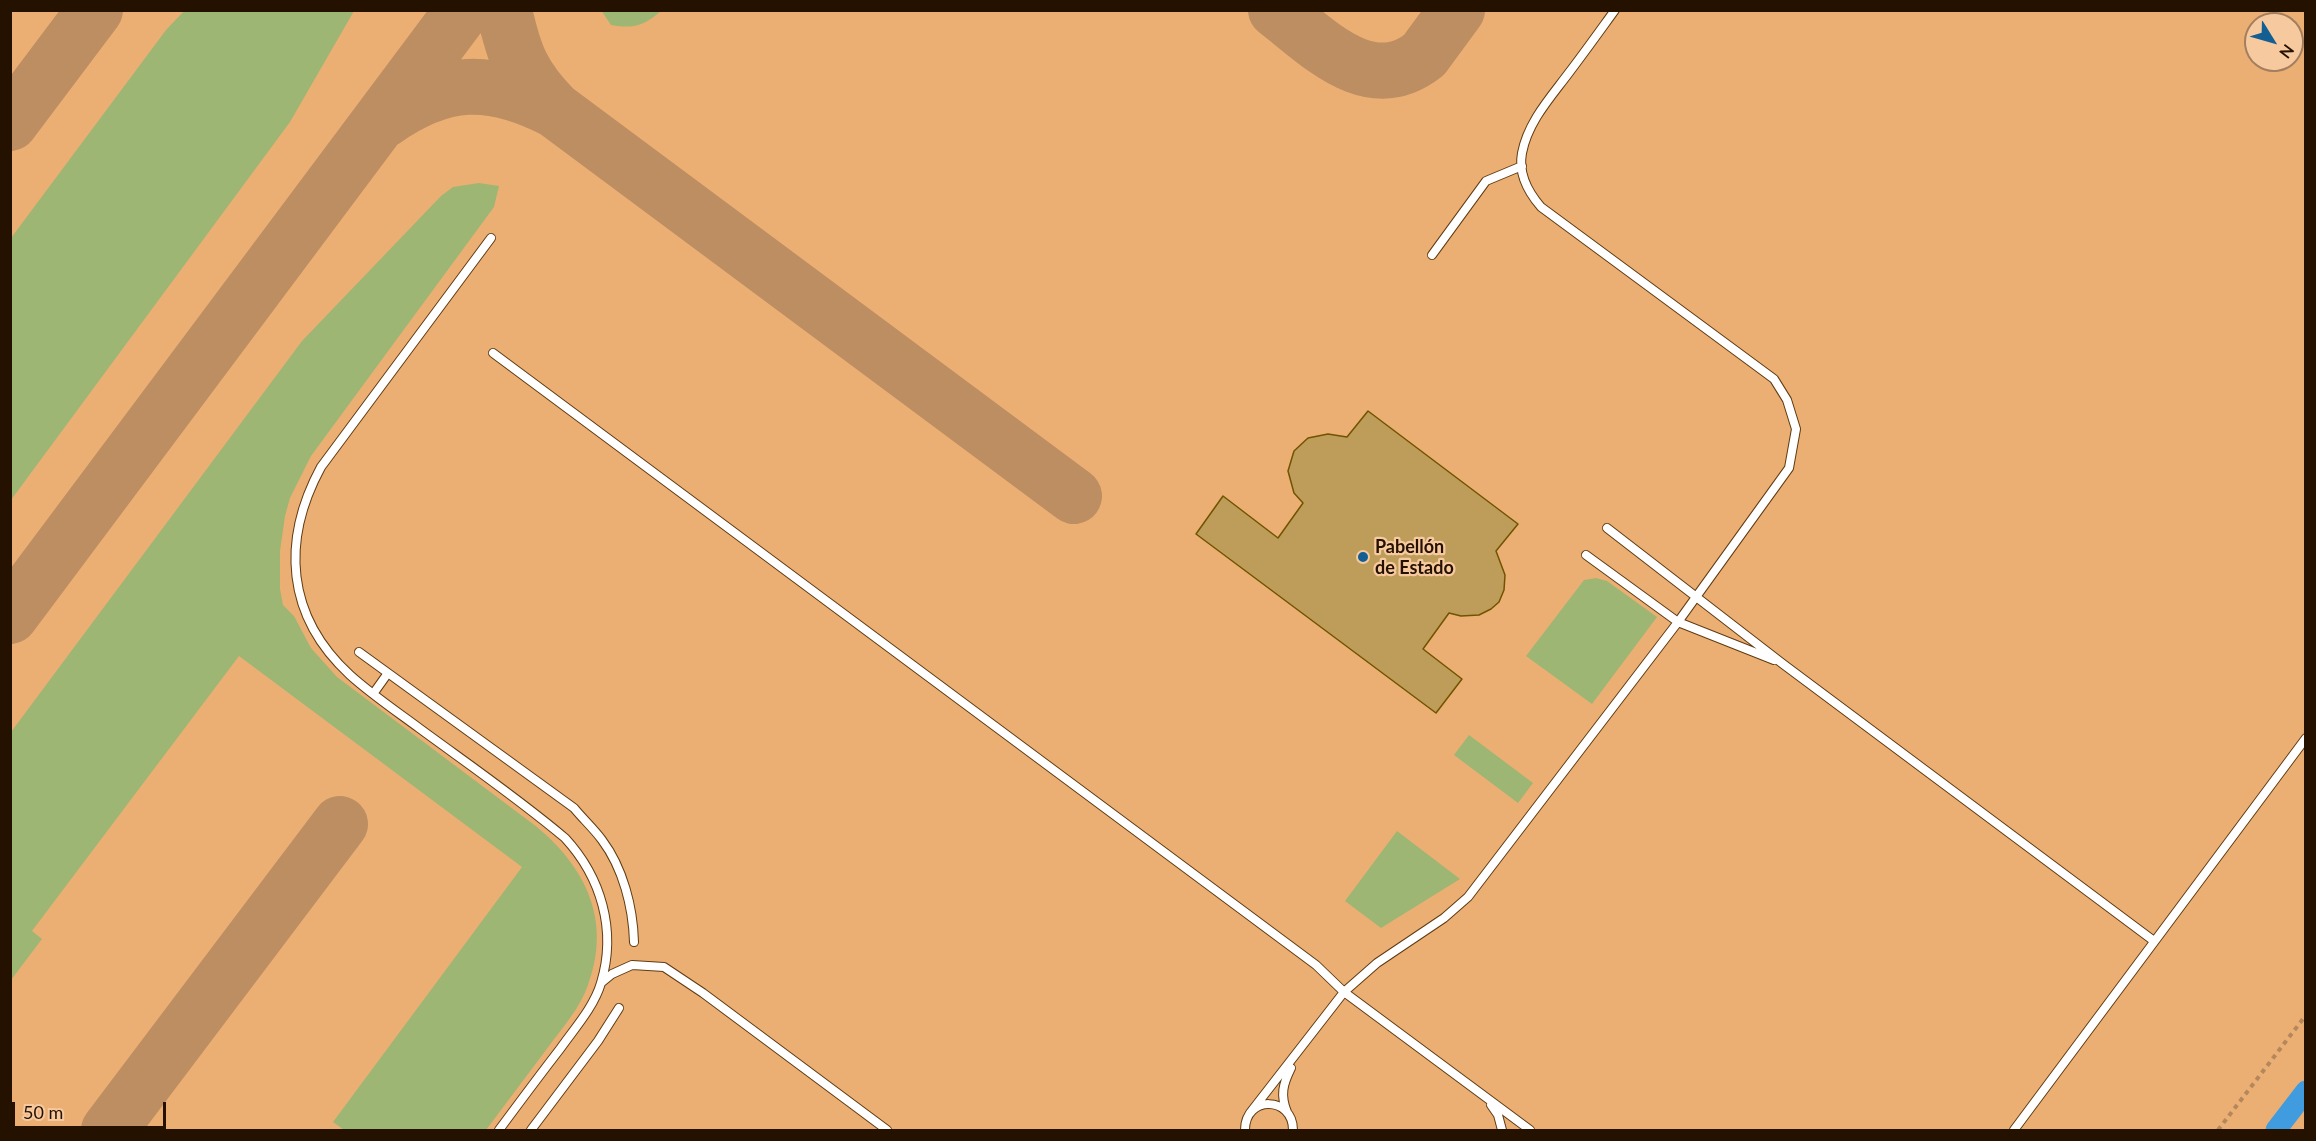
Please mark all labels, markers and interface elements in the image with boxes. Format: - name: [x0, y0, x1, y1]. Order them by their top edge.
- north arrow: [2244, 12, 2304, 72]
- text: N: [2276, 41, 2298, 63]
- place label: Pabellón de Estado: [1375, 536, 1454, 578]
- marker: Pabellón de Estado: [1356, 550, 1370, 564]
- scale bar: [15, 1090, 170, 1128]
- text: 50 m: [23, 1101, 63, 1123]

